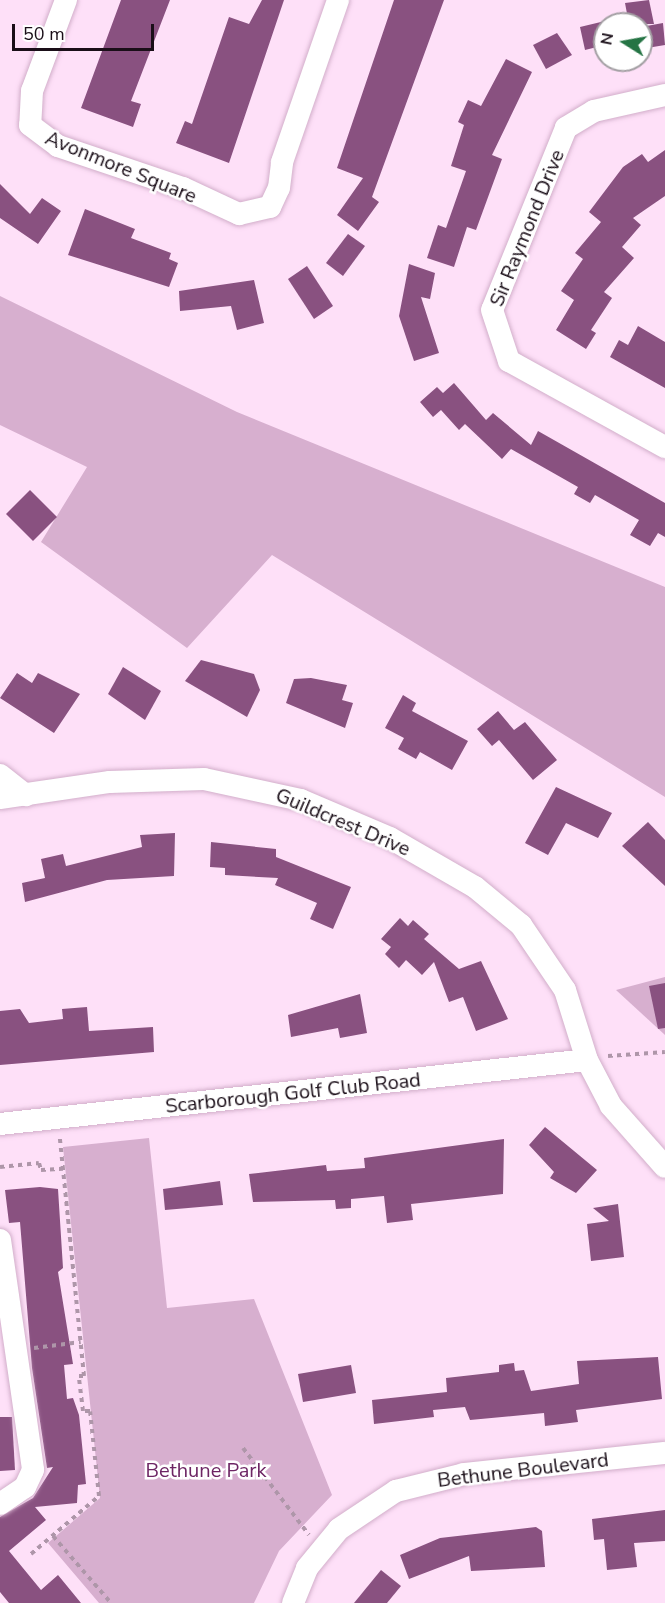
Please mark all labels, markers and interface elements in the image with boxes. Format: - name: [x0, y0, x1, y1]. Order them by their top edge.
- scale bar: [15, 12, 158, 50]
- north arrow: [593, 12, 653, 72]
- text: 50 m: [23, 22, 65, 46]
- text: N: [595, 31, 619, 47]
- street label: Avonmore Square: [42, 126, 200, 208]
- street label: Sir Raymond Drive: [485, 146, 569, 310]
- street label: Guildcrest Drive: [272, 783, 414, 861]
- street label: Scarborough Golf Club Road: [164, 1068, 422, 1118]
- street label: Bethune Boulevard: [436, 1448, 610, 1492]
- park label: Bethune Park: [146, 1458, 266, 1482]

